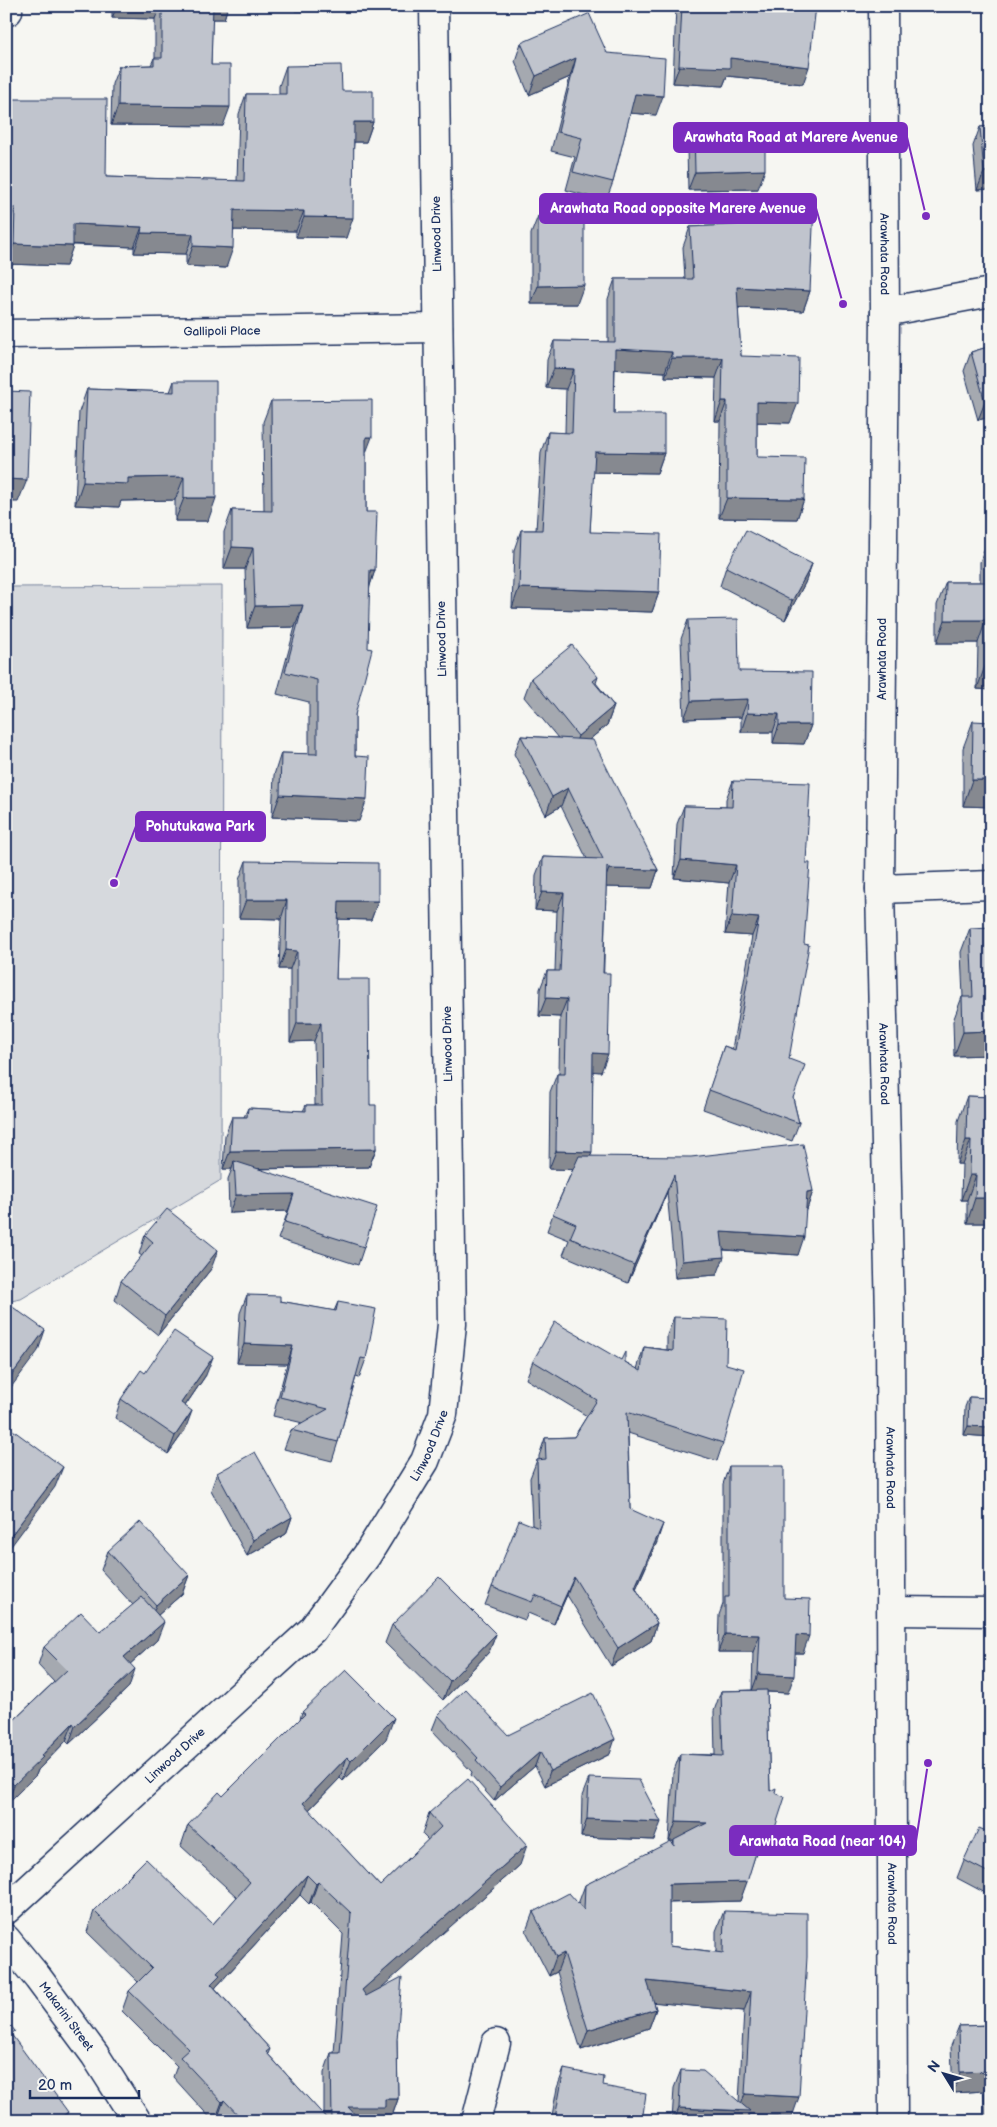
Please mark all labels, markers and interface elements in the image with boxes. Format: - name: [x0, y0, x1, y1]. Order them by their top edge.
- callout: Arawhata Road at Marere Avenue: [674, 123, 907, 152]
- text: Arawhata Road at Marere Avenue: [683, 129, 898, 146]
- callout: Arawhata Road opposite Marere Avenue: [540, 194, 816, 223]
- street label: Linwood Drive: [429, 196, 445, 272]
- text: Arawhata Road opposite Marere Avenue: [549, 200, 806, 217]
- street label: Arawhata Road: [877, 213, 892, 295]
- street label: Gallipoli Place: [183, 323, 261, 339]
- street label: Linwood Drive: [434, 601, 450, 677]
- street label: Arawhata Road: [875, 618, 890, 700]
- callout: Pohutukawa Park: [136, 812, 265, 841]
- text: Pohutukawa Park: [145, 818, 255, 835]
- street label: Linwood Drive: [440, 1006, 456, 1082]
- street label: Arawhata Road: [876, 1023, 893, 1105]
- street label: Linwood Drive: [407, 1410, 451, 1484]
- street label: Arawhata Road: [883, 1427, 898, 1509]
- street label: Linwood Drive: [142, 1724, 208, 1787]
- callout: Arawhata Road (near 104): [730, 1826, 916, 1855]
- text: Arawhata Road (near 104): [739, 1833, 906, 1850]
- street label: Arawhata Road: [885, 1863, 900, 1945]
- street label: Makarini Street: [36, 1979, 97, 2054]
- north arrow: [920, 2050, 970, 2100]
- text: N: [924, 2057, 944, 2076]
- scale bar: [30, 2067, 139, 2099]
- text: 20 m: [38, 2076, 72, 2095]

